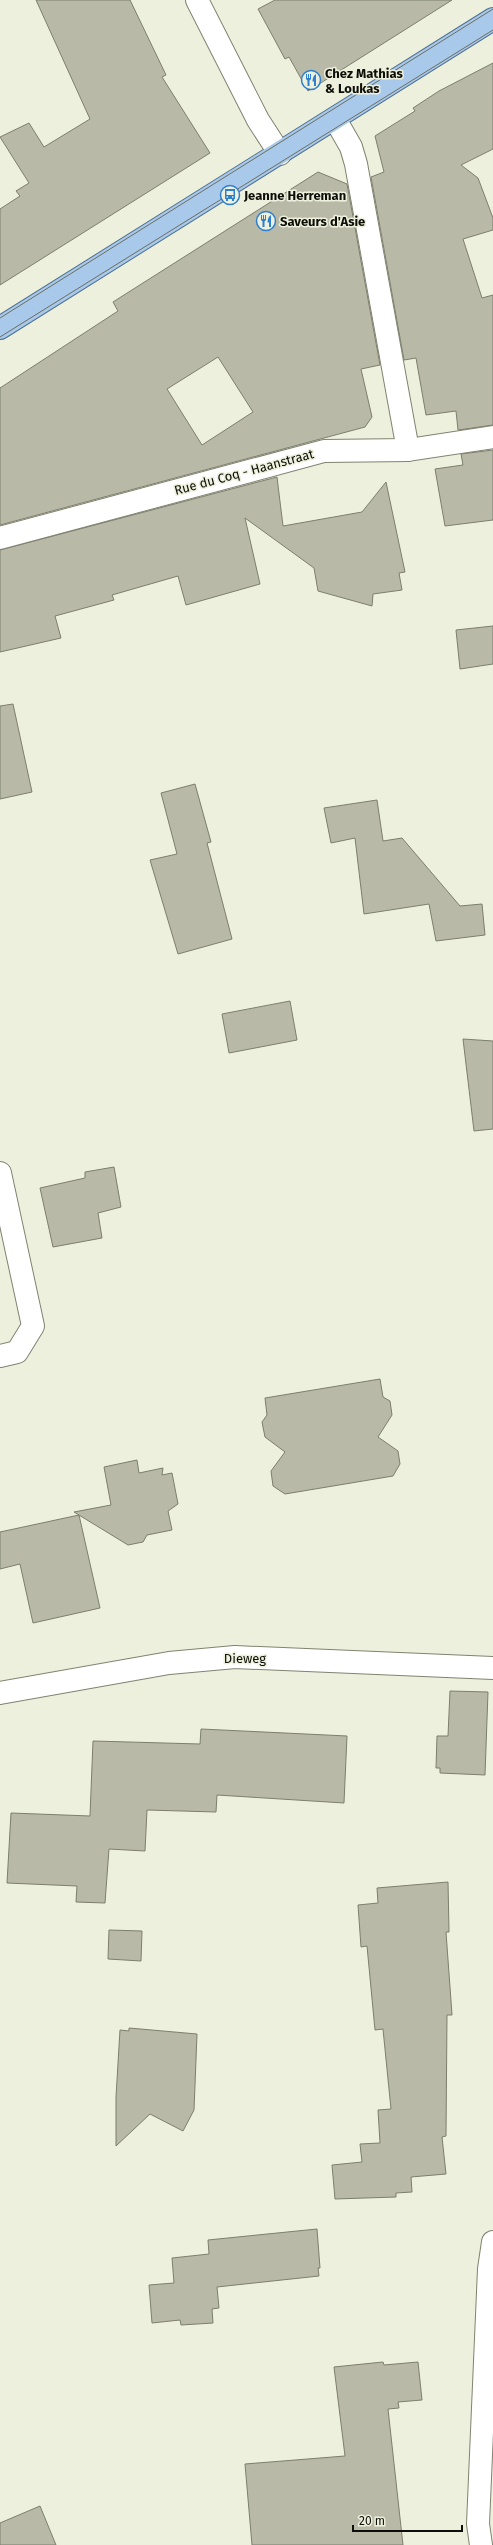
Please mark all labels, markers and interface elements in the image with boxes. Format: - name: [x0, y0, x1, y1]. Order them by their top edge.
- place label: Chez Mathias & Loukas: [325, 66, 403, 96]
- restaurant icon: Chez Mathias & Loukas: [300, 69, 322, 91]
- bus stop icon: Jeanne Herreman: [219, 184, 241, 206]
- place label: Jeanne Herreman: [243, 188, 346, 203]
- restaurant icon: Saveurs d'Asie: [255, 210, 277, 232]
- place label: Saveurs d'Asie: [280, 214, 365, 229]
- street label: Rue du Coq - Haanstraat: [173, 446, 316, 498]
- street label: Dieweg: [224, 1651, 266, 1666]
- scale bar: [353, 2507, 462, 2533]
- text: 20 m: [359, 2514, 385, 2528]

